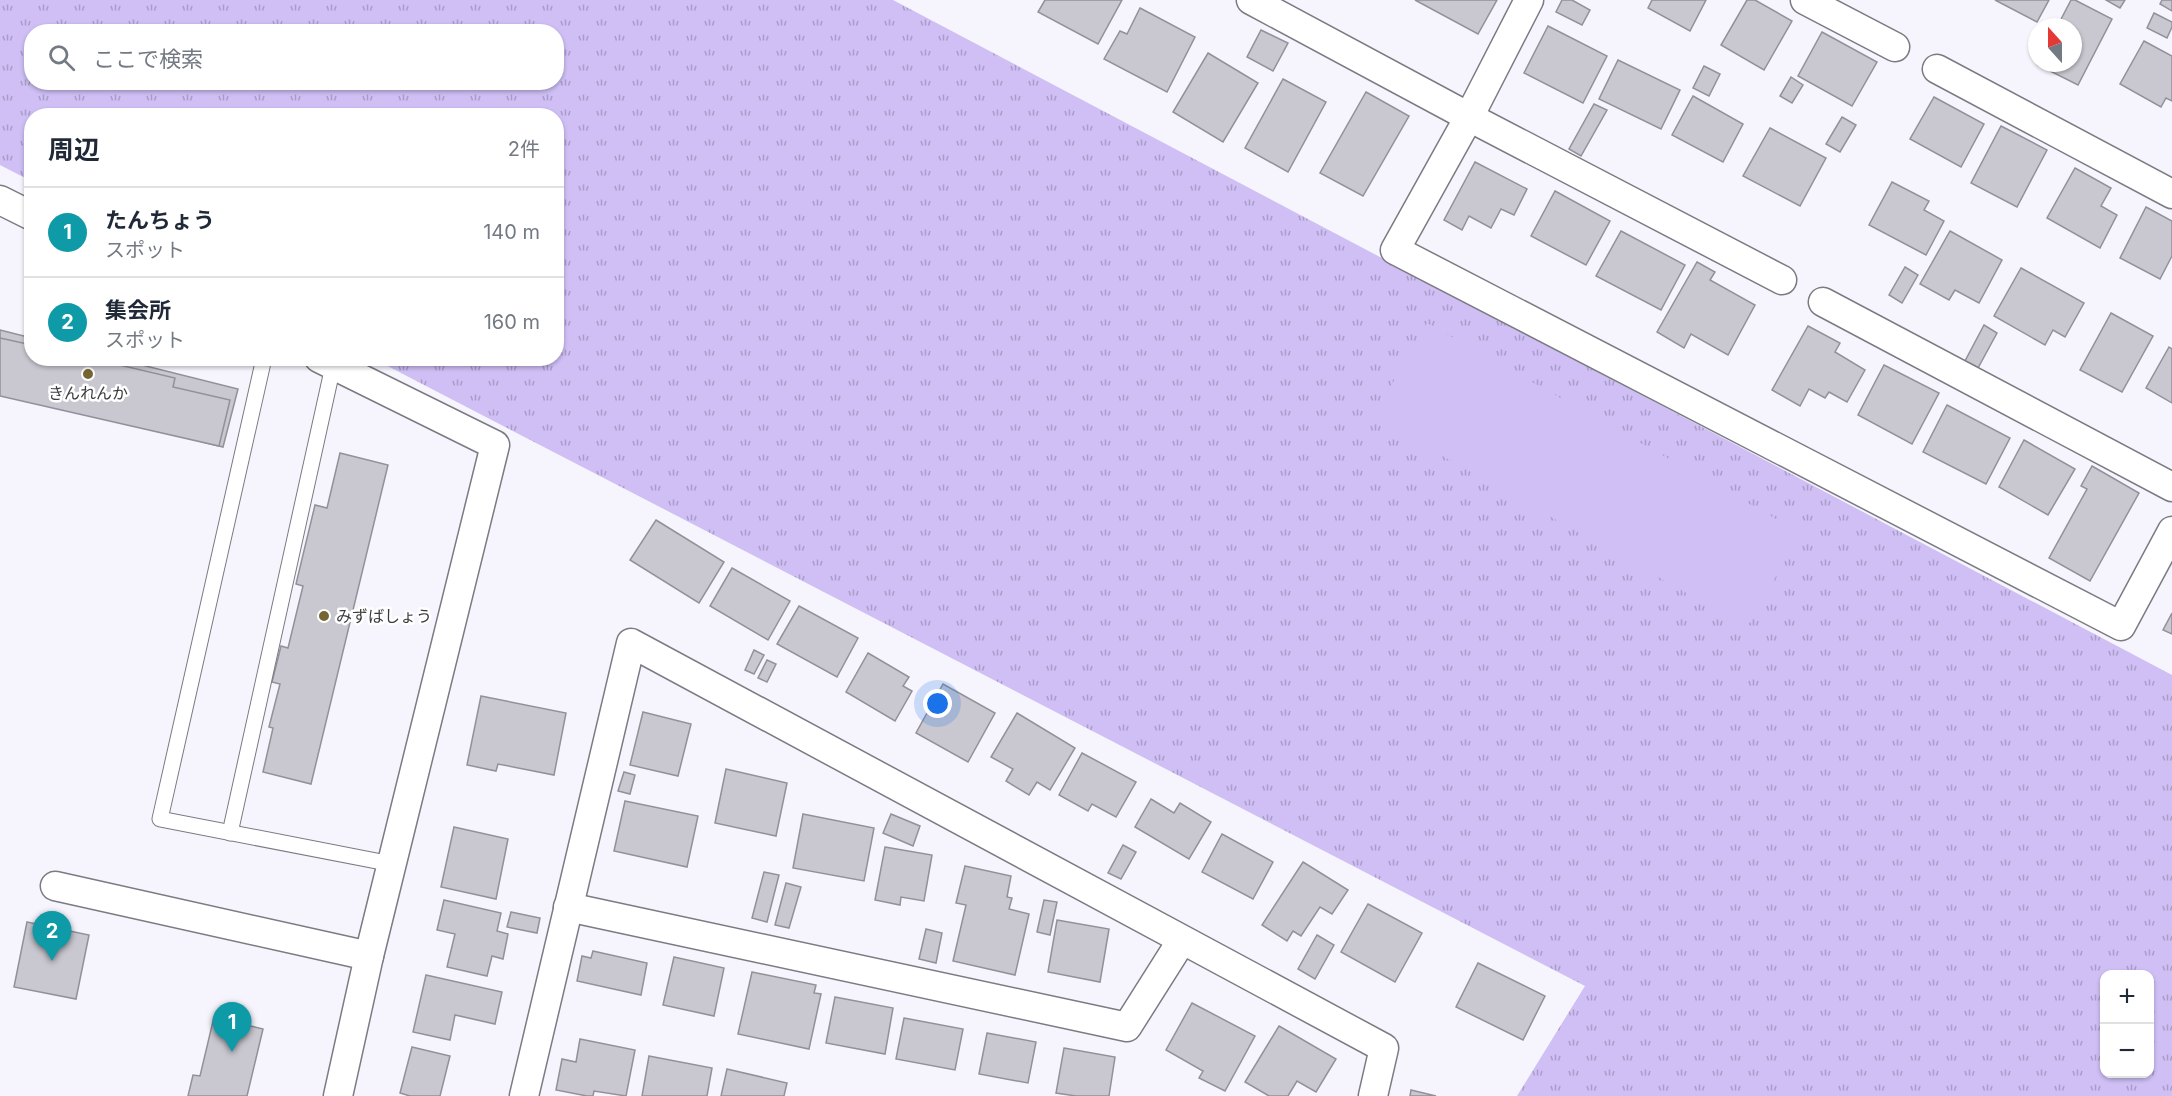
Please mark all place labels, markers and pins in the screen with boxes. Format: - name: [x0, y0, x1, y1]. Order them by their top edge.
- marker: きんれんか: [81, 367, 95, 381]
- place label: きんれんか: [48, 383, 128, 403]
- place label: みずばしょう: [336, 606, 432, 626]
- marker: みずばしょう: [317, 609, 331, 623]
- pin: 2: [32, 912, 72, 961]
- pin: 1: [212, 1002, 252, 1052]

